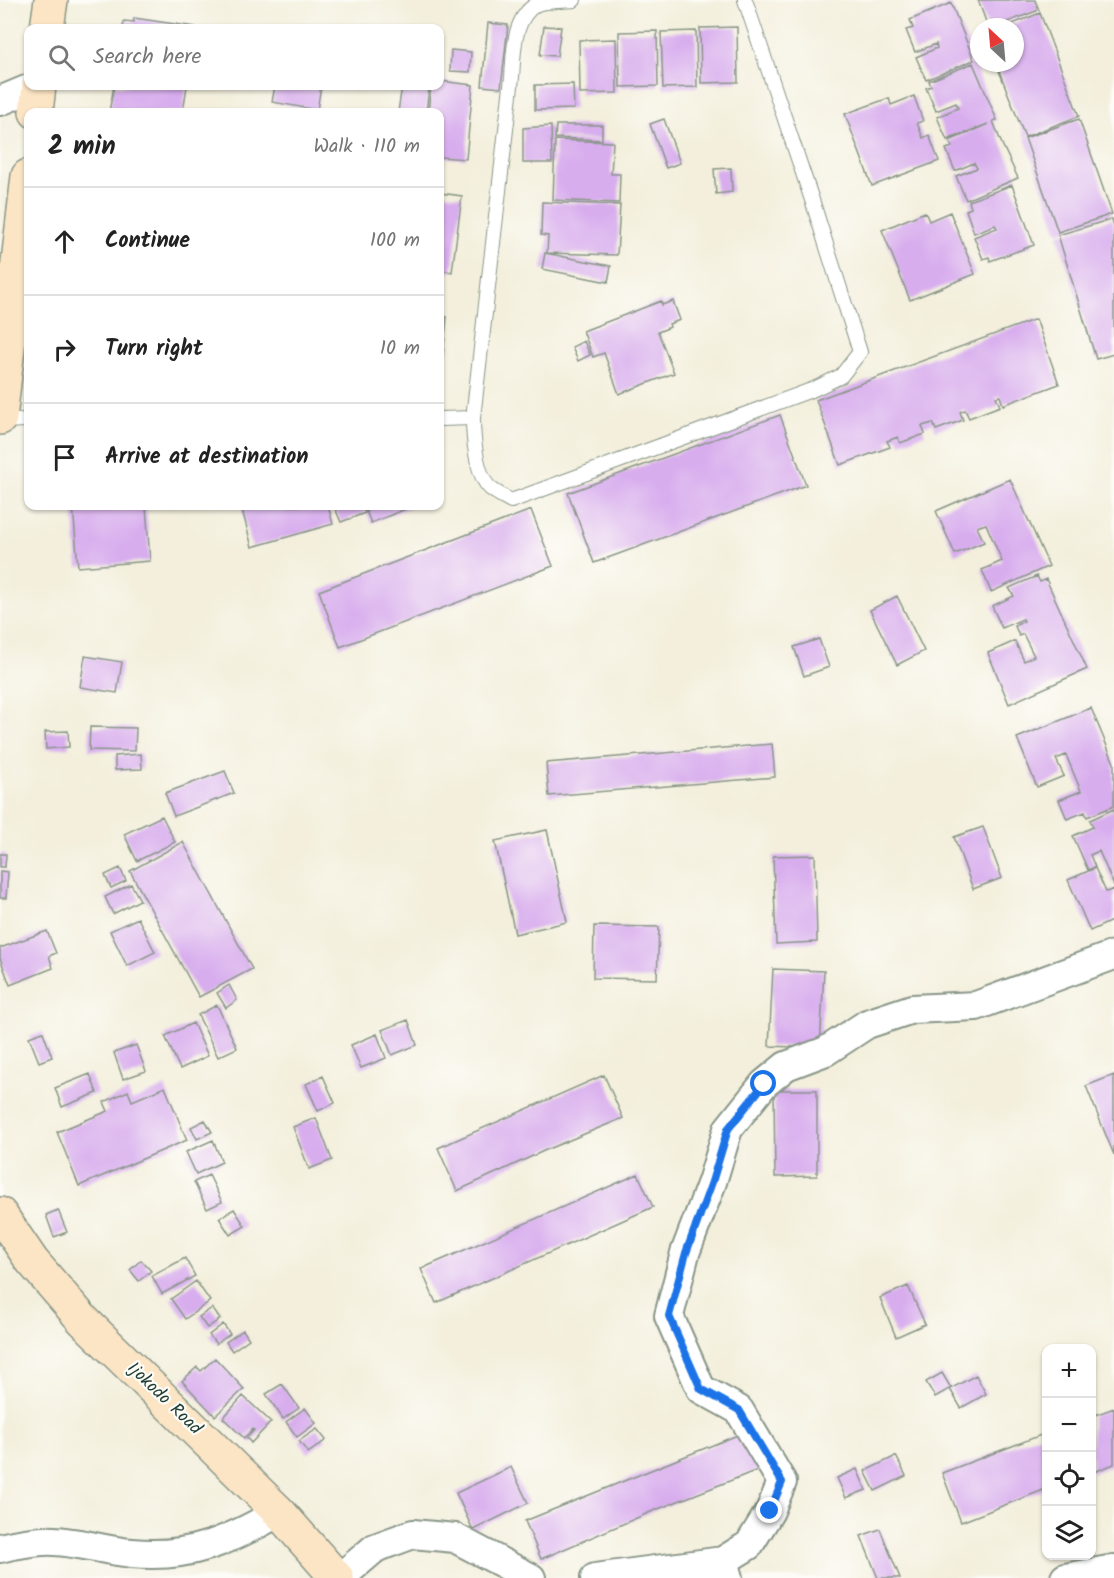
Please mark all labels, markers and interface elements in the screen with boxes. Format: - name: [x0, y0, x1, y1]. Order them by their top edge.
- north arrow: [970, 18, 1024, 72]
- search box: [24, 24, 444, 90]
- text: Search here: [93, 40, 201, 75]
- icon: search: [45, 41, 78, 74]
- text: 2 min: [48, 126, 116, 168]
- text: Walk · 110 m: [313, 131, 420, 163]
- text: Continue: [105, 224, 190, 259]
- icon: ahead: [48, 225, 81, 258]
- text: 100 m: [370, 225, 420, 257]
- text: Turn right: [105, 332, 203, 367]
- icon: right: [48, 333, 81, 366]
- text: 10 m: [380, 333, 420, 365]
- text: Arrive at destination: [105, 440, 308, 475]
- icon: arrive: [48, 441, 81, 474]
- route start: [750, 1070, 776, 1096]
- map controls: [1042, 1344, 1096, 1560]
- button: +: [1042, 1344, 1096, 1398]
- street label: Ijokodo Road: [120, 1355, 209, 1443]
- button: −: [1042, 1398, 1096, 1452]
- button: locate: [1042, 1452, 1096, 1506]
- route end: [756, 1497, 782, 1523]
- button: layers: [1042, 1506, 1096, 1560]

